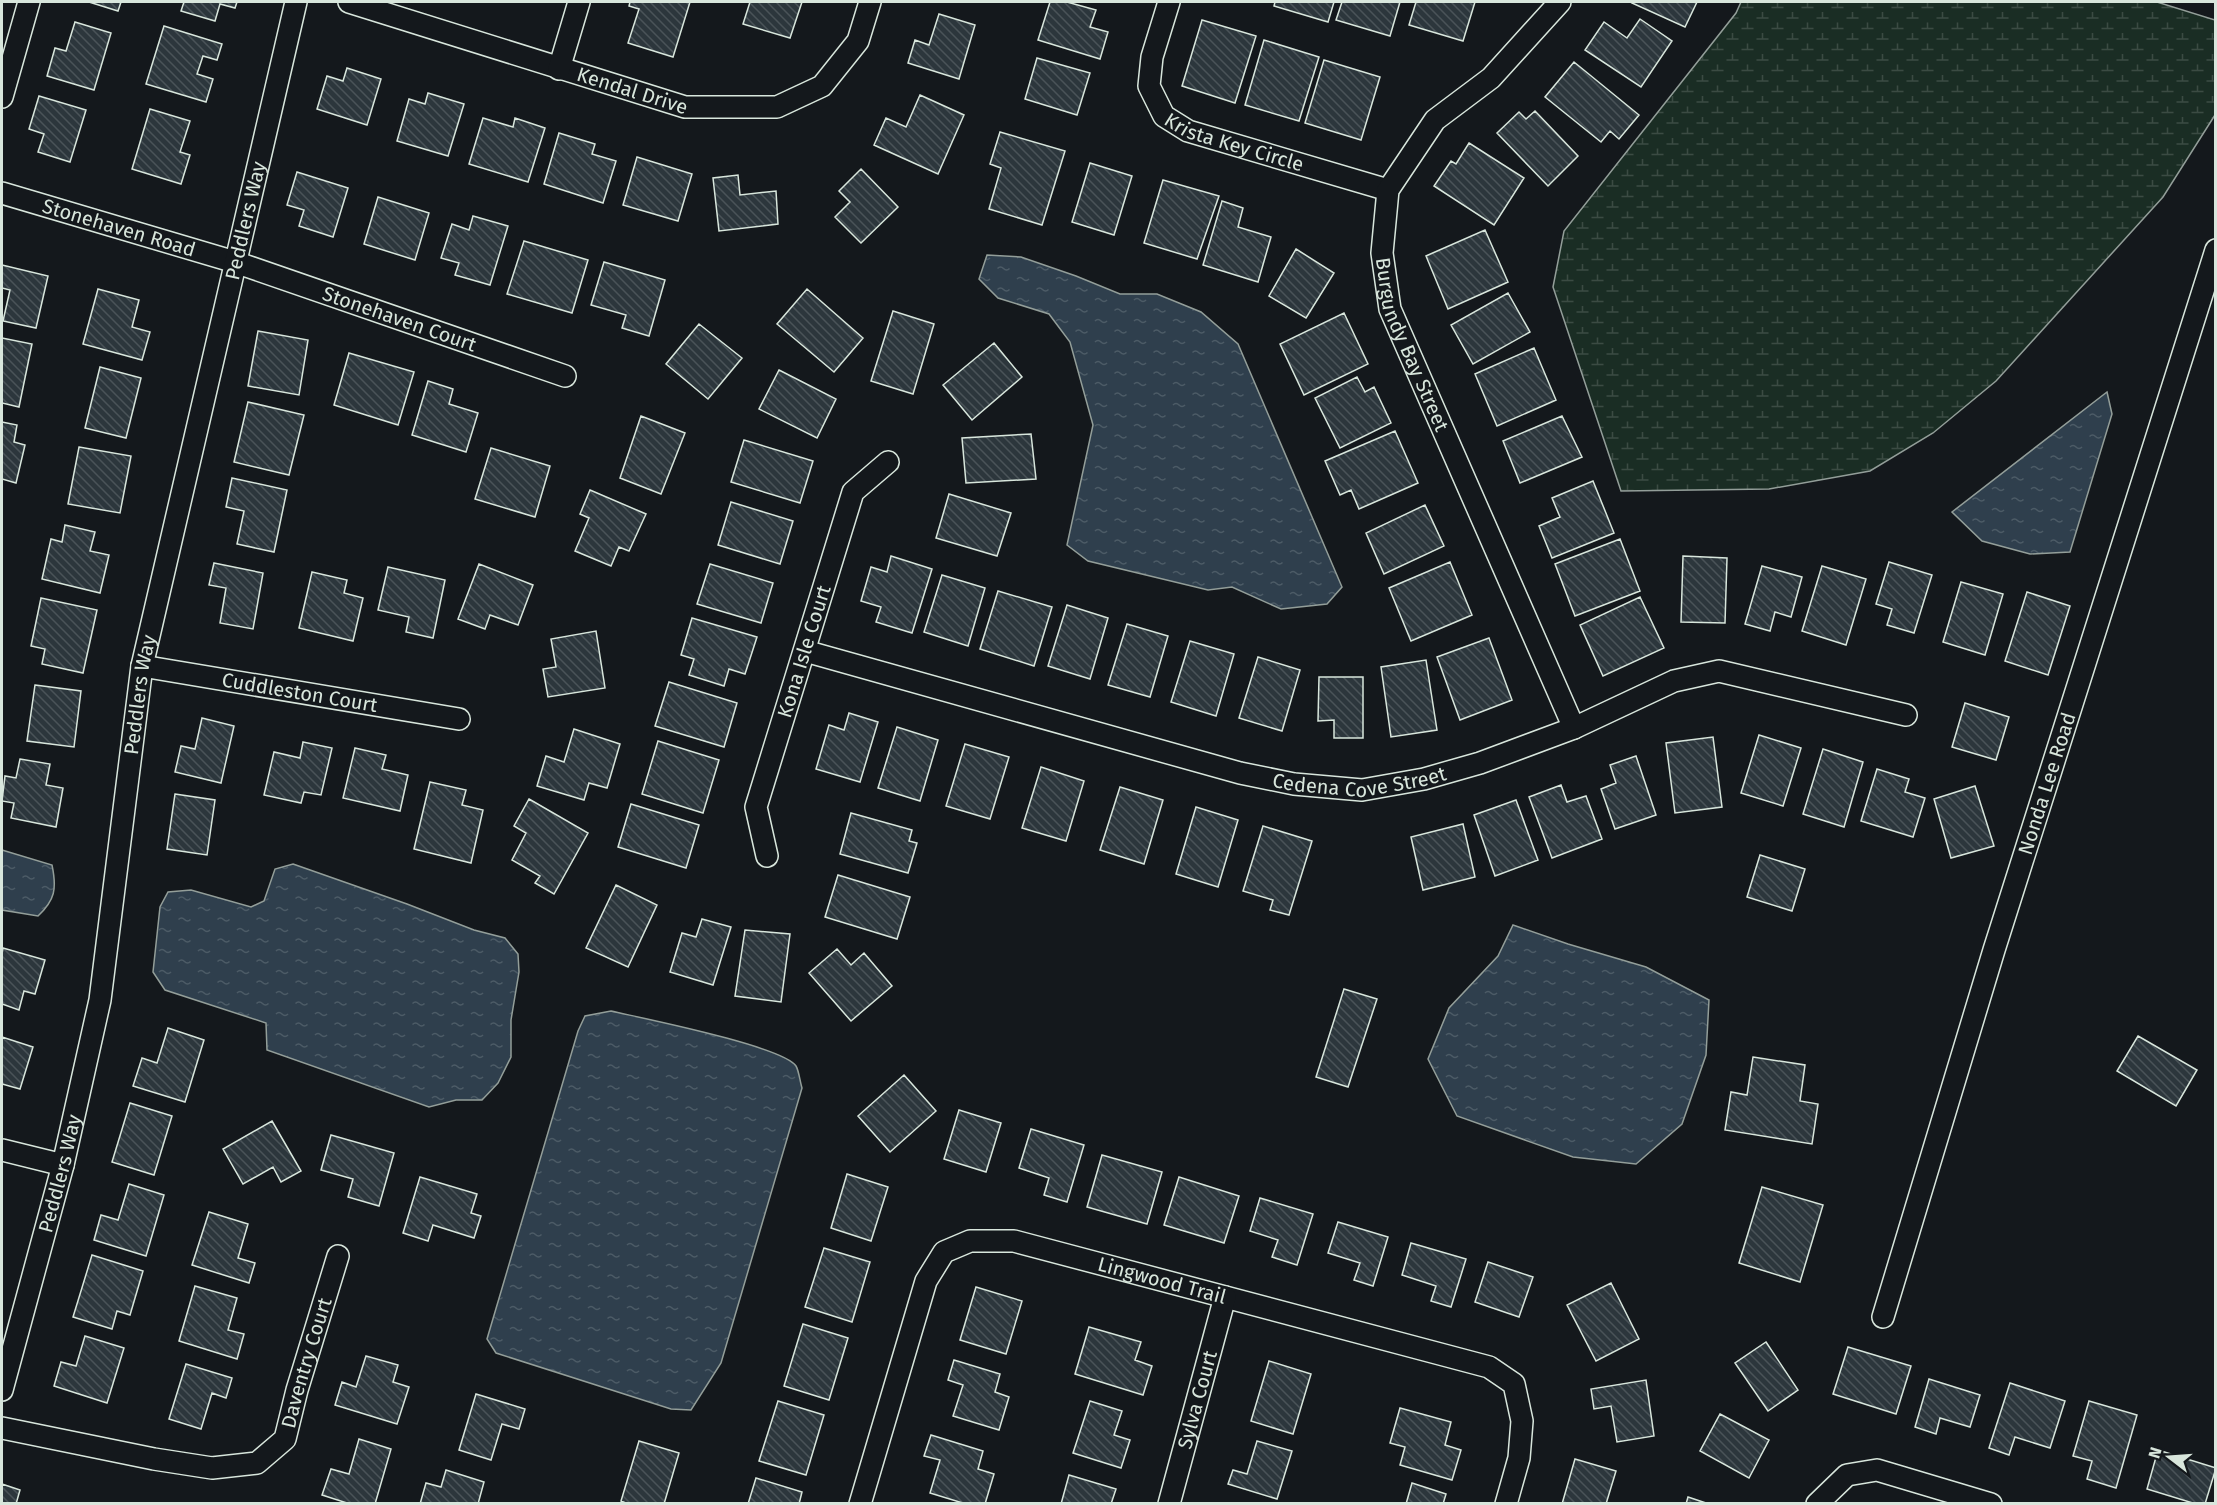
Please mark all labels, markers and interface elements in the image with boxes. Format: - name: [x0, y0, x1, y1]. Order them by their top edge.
- street label: Kendal Drive: [574, 62, 691, 119]
- street label: Krista Key Circle: [1160, 107, 1307, 177]
- street label: Peddlers Way: [220, 159, 271, 282]
- street label: Stonehaven Road: [40, 194, 198, 262]
- street label: Burgundy Bay Street: [1371, 256, 1454, 436]
- street label: Stonehaven Court: [319, 281, 480, 357]
- street label: Kona Isle Court: [772, 581, 836, 721]
- street label: Peddlers Way: [119, 632, 161, 756]
- street label: Cuddleston Court: [220, 668, 380, 717]
- street label: Nonda Lee Road: [2013, 709, 2081, 858]
- street label: Cedena Cove Street: [1271, 761, 1450, 802]
- street label: Peddlers Way: [33, 1112, 86, 1235]
- street label: Lingwood Trail: [1095, 1252, 1229, 1309]
- street label: Daventry Court: [276, 1294, 337, 1431]
- street label: Sylva Court: [1172, 1347, 1222, 1452]
- north arrow: [2139, 1427, 2199, 1487]
- text: N: [2144, 1445, 2166, 1461]

